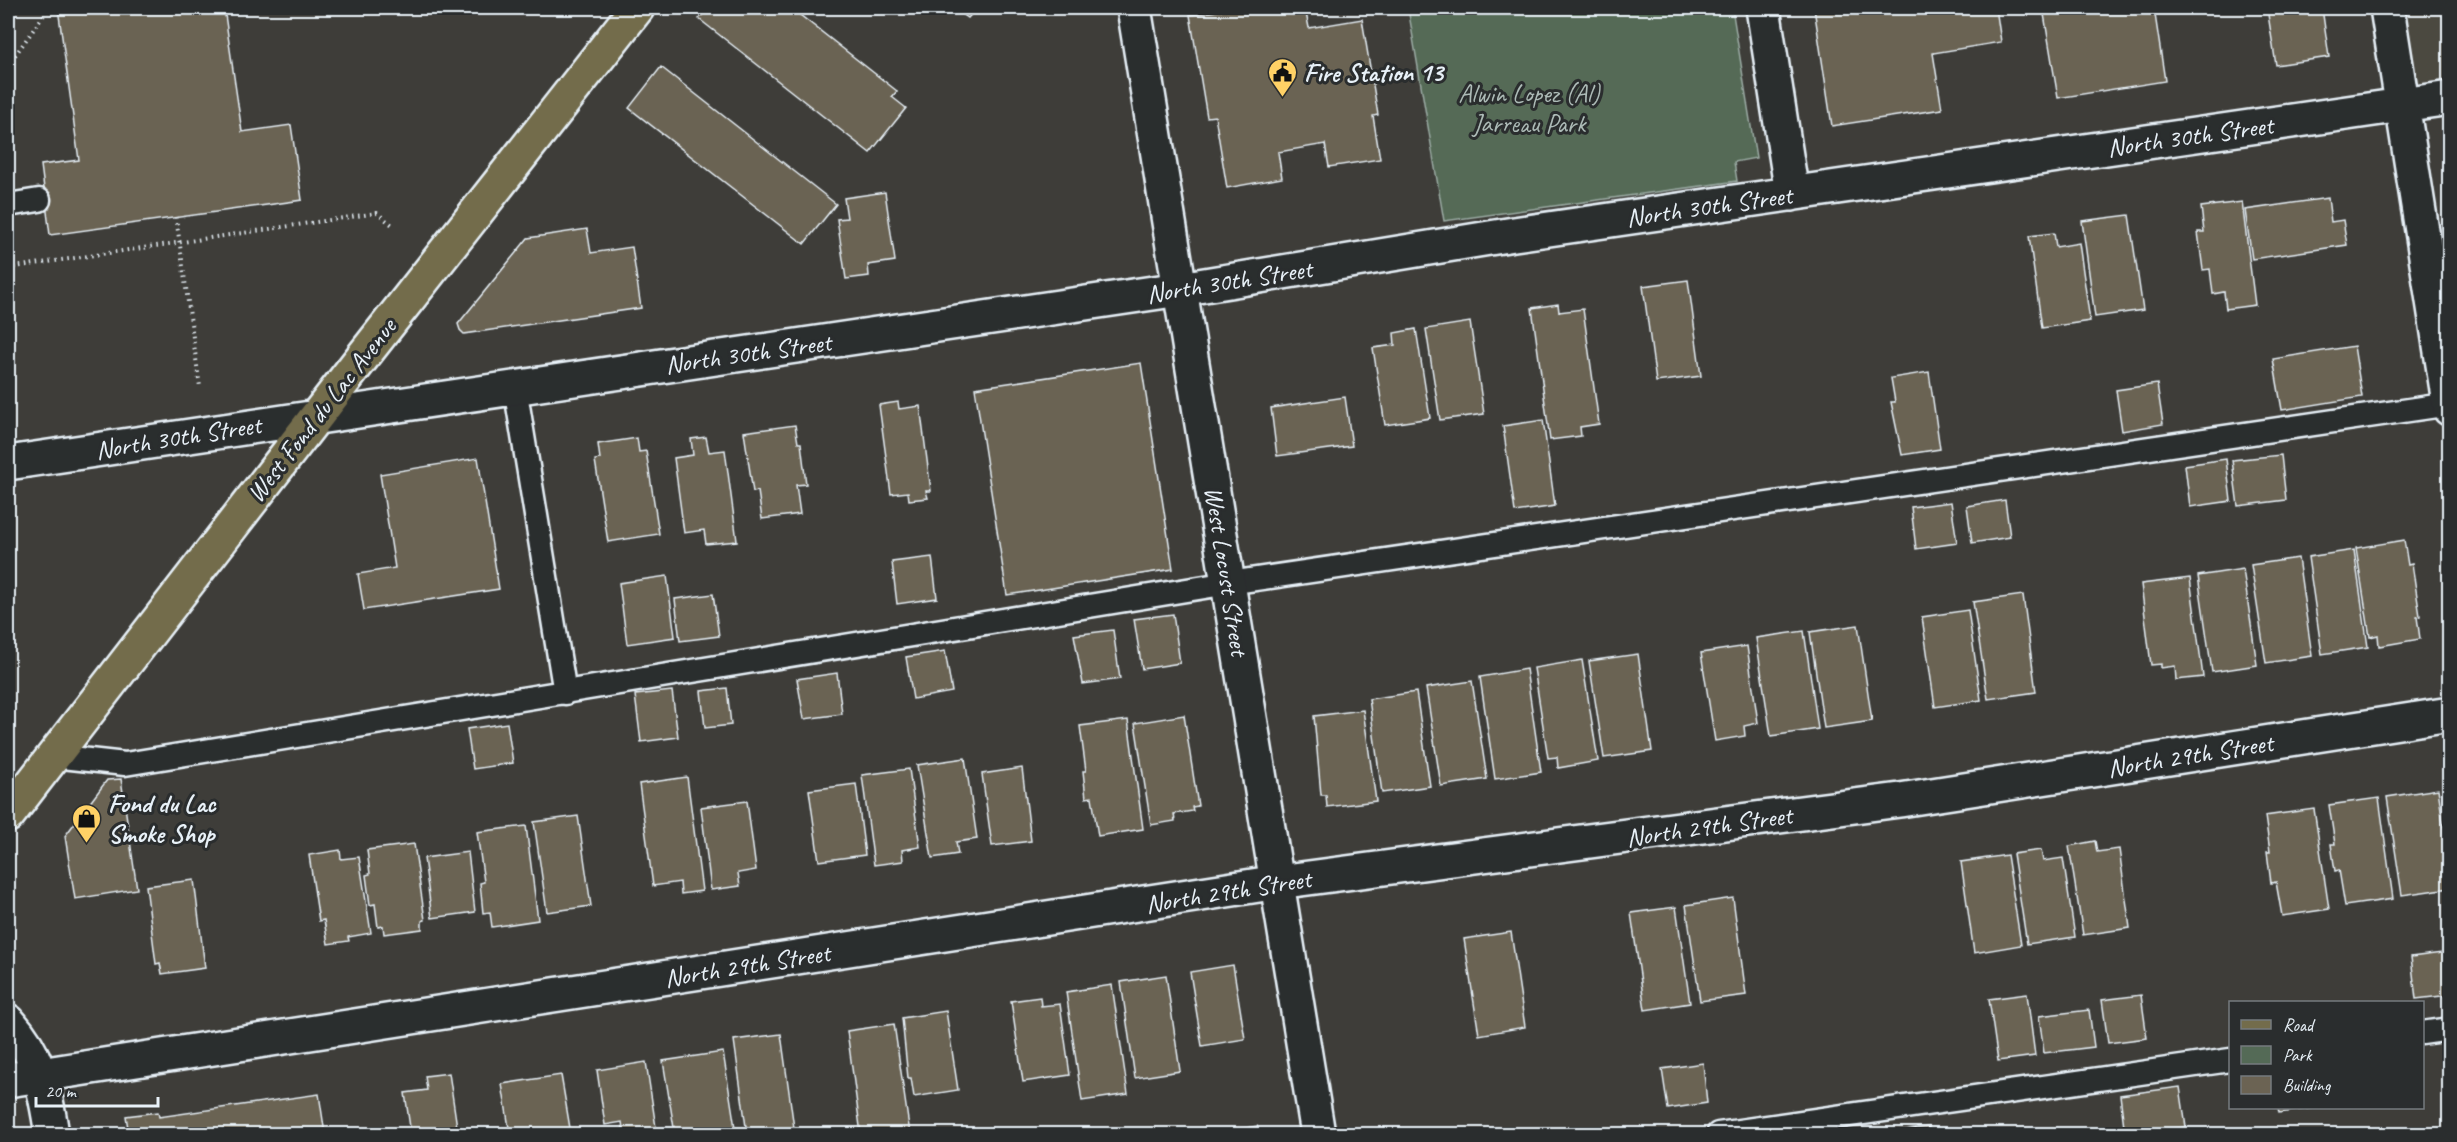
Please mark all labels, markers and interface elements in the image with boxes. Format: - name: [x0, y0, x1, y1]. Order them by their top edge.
- public building icon: Fire Station 13: [1267, 56, 1299, 98]
- place label: Fire Station 13: [1304, 56, 1445, 89]
- park label: Alwin Lopez (Al) Jarreau Park: [1458, 77, 1601, 140]
- street label: North 30th Street: [2105, 108, 2277, 164]
- street label: North 30th Street: [1624, 178, 1796, 234]
- street label: North 30th Street: [1144, 252, 1317, 311]
- street label: West Fond du Lac Avenue: [239, 310, 405, 509]
- street label: North 30th Street: [663, 325, 835, 381]
- street label: North 30th Street: [93, 408, 266, 467]
- street label: West Locust Street: [1197, 484, 1257, 660]
- street label: North 29th Street: [2105, 726, 2278, 785]
- place label: Fond du Lac Smoke Shop: [108, 787, 217, 850]
- street label: North 29th Street: [1624, 798, 1796, 854]
- shop icon: Fond du Lac Smoke Shop: [71, 802, 103, 844]
- street label: North 29th Street: [1143, 862, 1316, 921]
- street label: North 29th Street: [662, 936, 835, 995]
- legend: [2229, 1001, 2424, 1109]
- text: Road: [2283, 1014, 2316, 1036]
- text: Park: [2283, 1044, 2313, 1066]
- scale bar: [36, 1070, 158, 1108]
- text: Building: [2283, 1074, 2332, 1096]
- text: 20 m: [45, 1080, 78, 1102]

